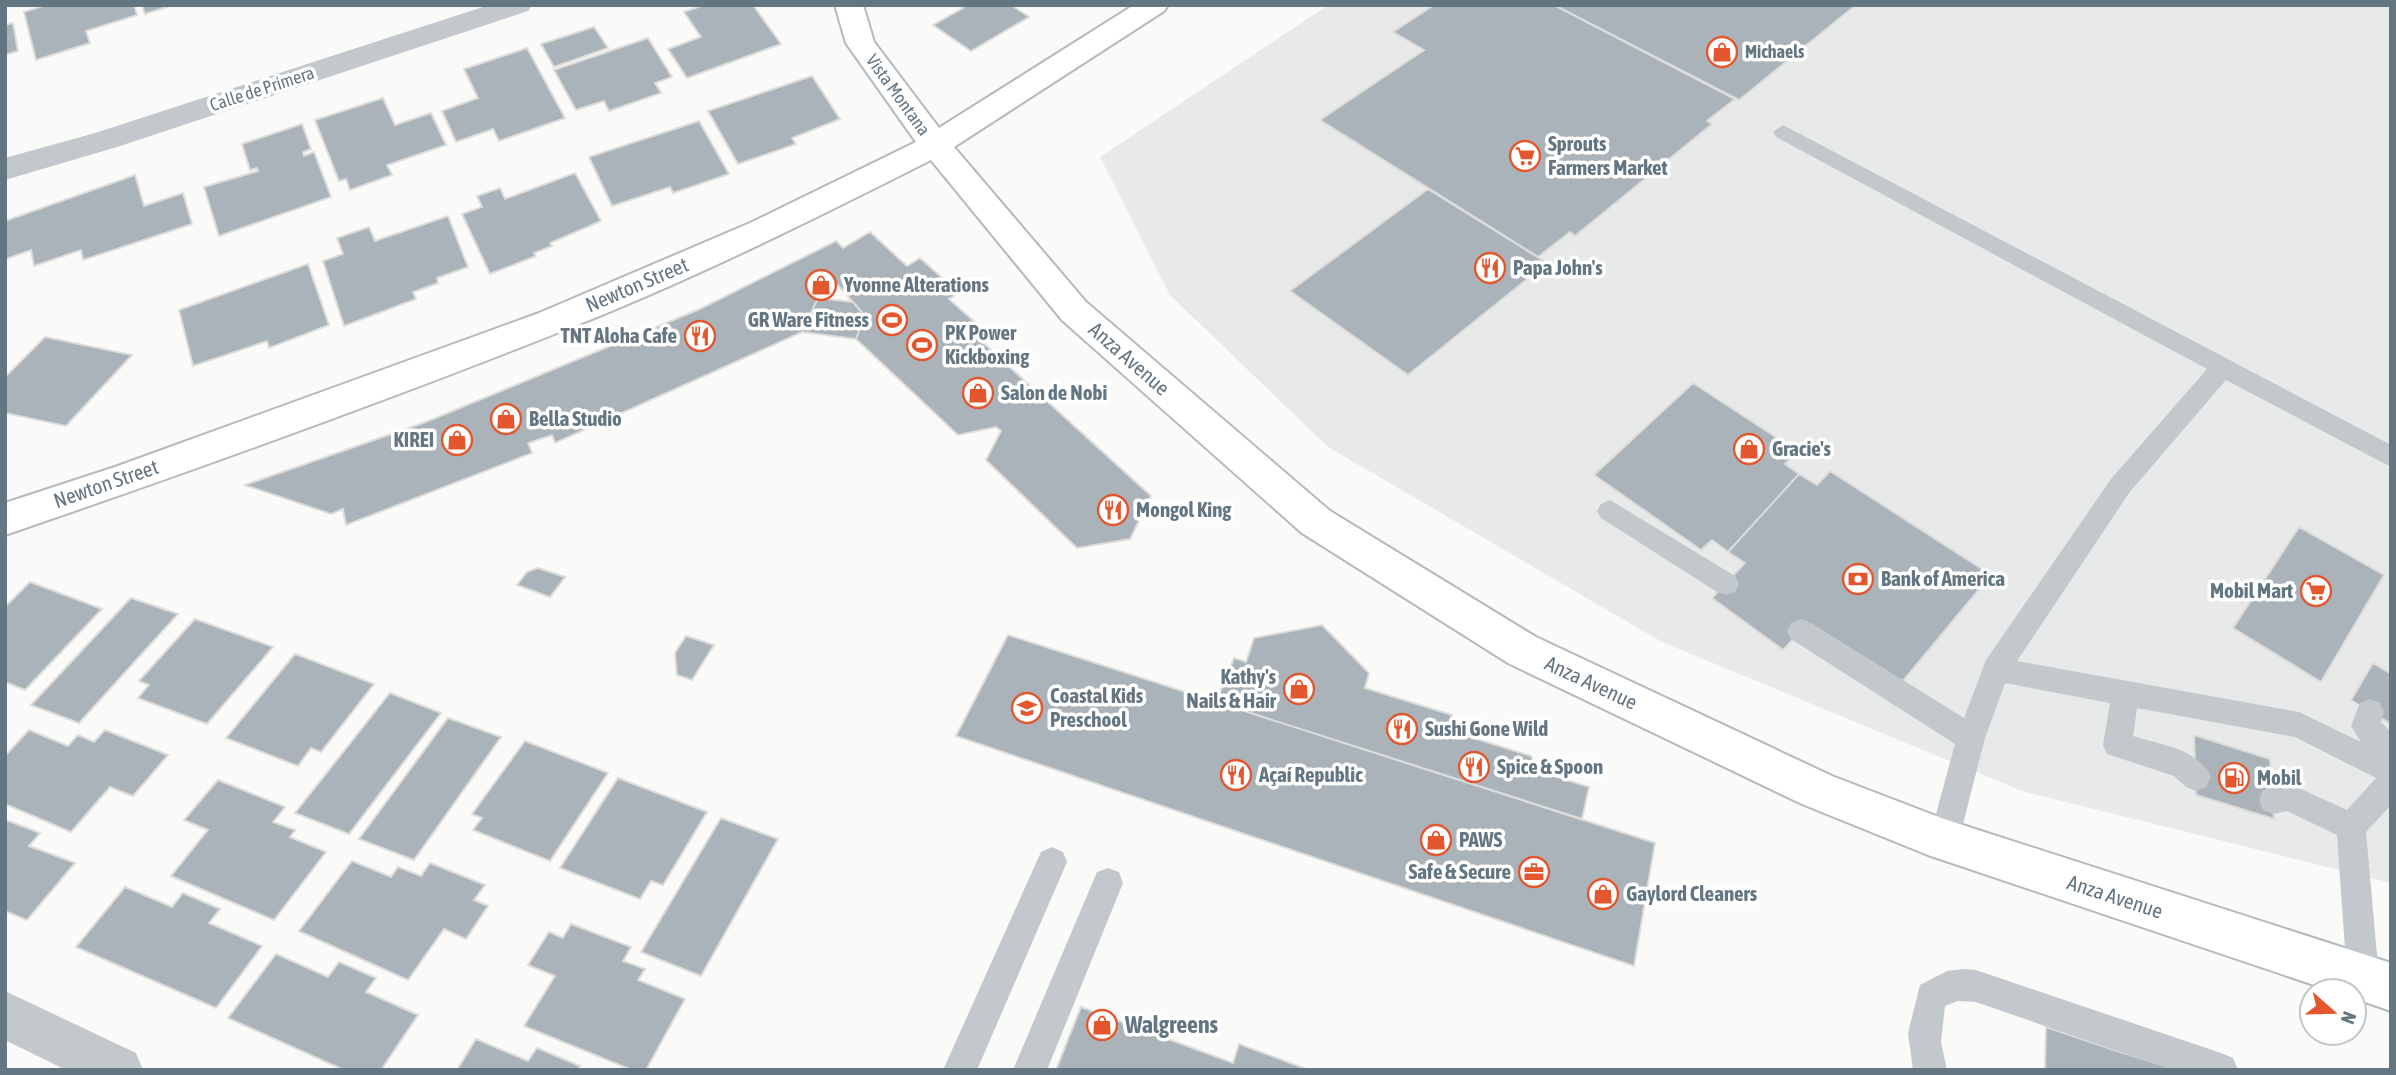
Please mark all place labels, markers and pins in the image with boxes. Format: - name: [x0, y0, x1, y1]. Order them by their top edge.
- shop icon: Michaels: [1705, 35, 1739, 69]
- place label: Michaels: [1745, 41, 1805, 62]
- place label: Sprouts Farmers Market: [1548, 131, 1668, 179]
- supermarket icon: Sprouts Farmers Market: [1508, 139, 1542, 173]
- restaurant icon: Papa John's: [1473, 251, 1507, 285]
- place label: Papa John's: [1513, 255, 1603, 279]
- shop icon: Yvonne Alterations: [804, 268, 838, 302]
- place label: Yvonne Alterations: [843, 272, 990, 296]
- sports icon: GR Ware Fitness: [875, 303, 909, 337]
- place label: GR Ware Fitness: [748, 307, 870, 331]
- restaurant icon: TNT Aloha Cafe: [683, 319, 717, 353]
- place label: PK Power Kickboxing: [945, 320, 1030, 368]
- place label: TNT Aloha Cafe: [560, 323, 677, 347]
- sports icon: PK Power Kickboxing: [905, 328, 939, 362]
- shop icon: Salon de Nobi: [961, 376, 995, 410]
- place label: Salon de Nobi: [1001, 380, 1107, 404]
- shop icon: Bella Studio: [489, 402, 523, 436]
- place label: Bella Studio: [529, 406, 622, 430]
- shop icon: KIREI: [440, 423, 474, 457]
- place label: KIREI: [394, 427, 434, 451]
- shop icon: Gracie's: [1732, 432, 1766, 466]
- place label: Gracie's: [1772, 436, 1832, 460]
- restaurant icon: Mongol King: [1096, 493, 1130, 527]
- place label: Mongol King: [1136, 497, 1232, 521]
- bank icon: Bank of America: [1841, 562, 1875, 596]
- place label: Bank of America: [1881, 566, 2005, 590]
- supermarket icon: Mobil Mart: [2299, 574, 2333, 608]
- place label: Mobil Mart: [2210, 578, 2293, 602]
- place label: Kathy's Nails & Hair: [1186, 664, 1277, 712]
- shop icon: Kathy's Nails & Hair: [1282, 672, 1316, 706]
- place label: Coastal Kids Preschool: [1050, 683, 1144, 731]
- school or university icon: Coastal Kids Preschool: [1010, 691, 1044, 725]
- restaurant icon: Sushi Gone Wild: [1385, 712, 1419, 746]
- place label: Sushi Gone Wild: [1425, 716, 1548, 740]
- restaurant icon: Spice & Spoon: [1457, 750, 1491, 784]
- place label: Spice & Spoon: [1497, 754, 1603, 778]
- restaurant icon: Açaí Republic: [1219, 758, 1253, 792]
- fuel station icon: Mobil: [2217, 761, 2251, 795]
- place label: Açaí Republic: [1258, 762, 1363, 786]
- place label: Mobil: [2257, 765, 2302, 789]
- shop icon: PAWS: [1419, 823, 1453, 857]
- place label: PAWS: [1459, 827, 1503, 851]
- office icon: Safe & Secure: [1517, 855, 1551, 889]
- place label: Safe & Secure: [1409, 859, 1511, 883]
- shop icon: Gaylord Cleaners: [1586, 877, 1620, 911]
- place label: Gaylord Cleaners: [1626, 881, 1758, 905]
- shop icon: Walgreens: [1085, 1008, 1119, 1042]
- place label: Walgreens: [1124, 1011, 1219, 1038]

